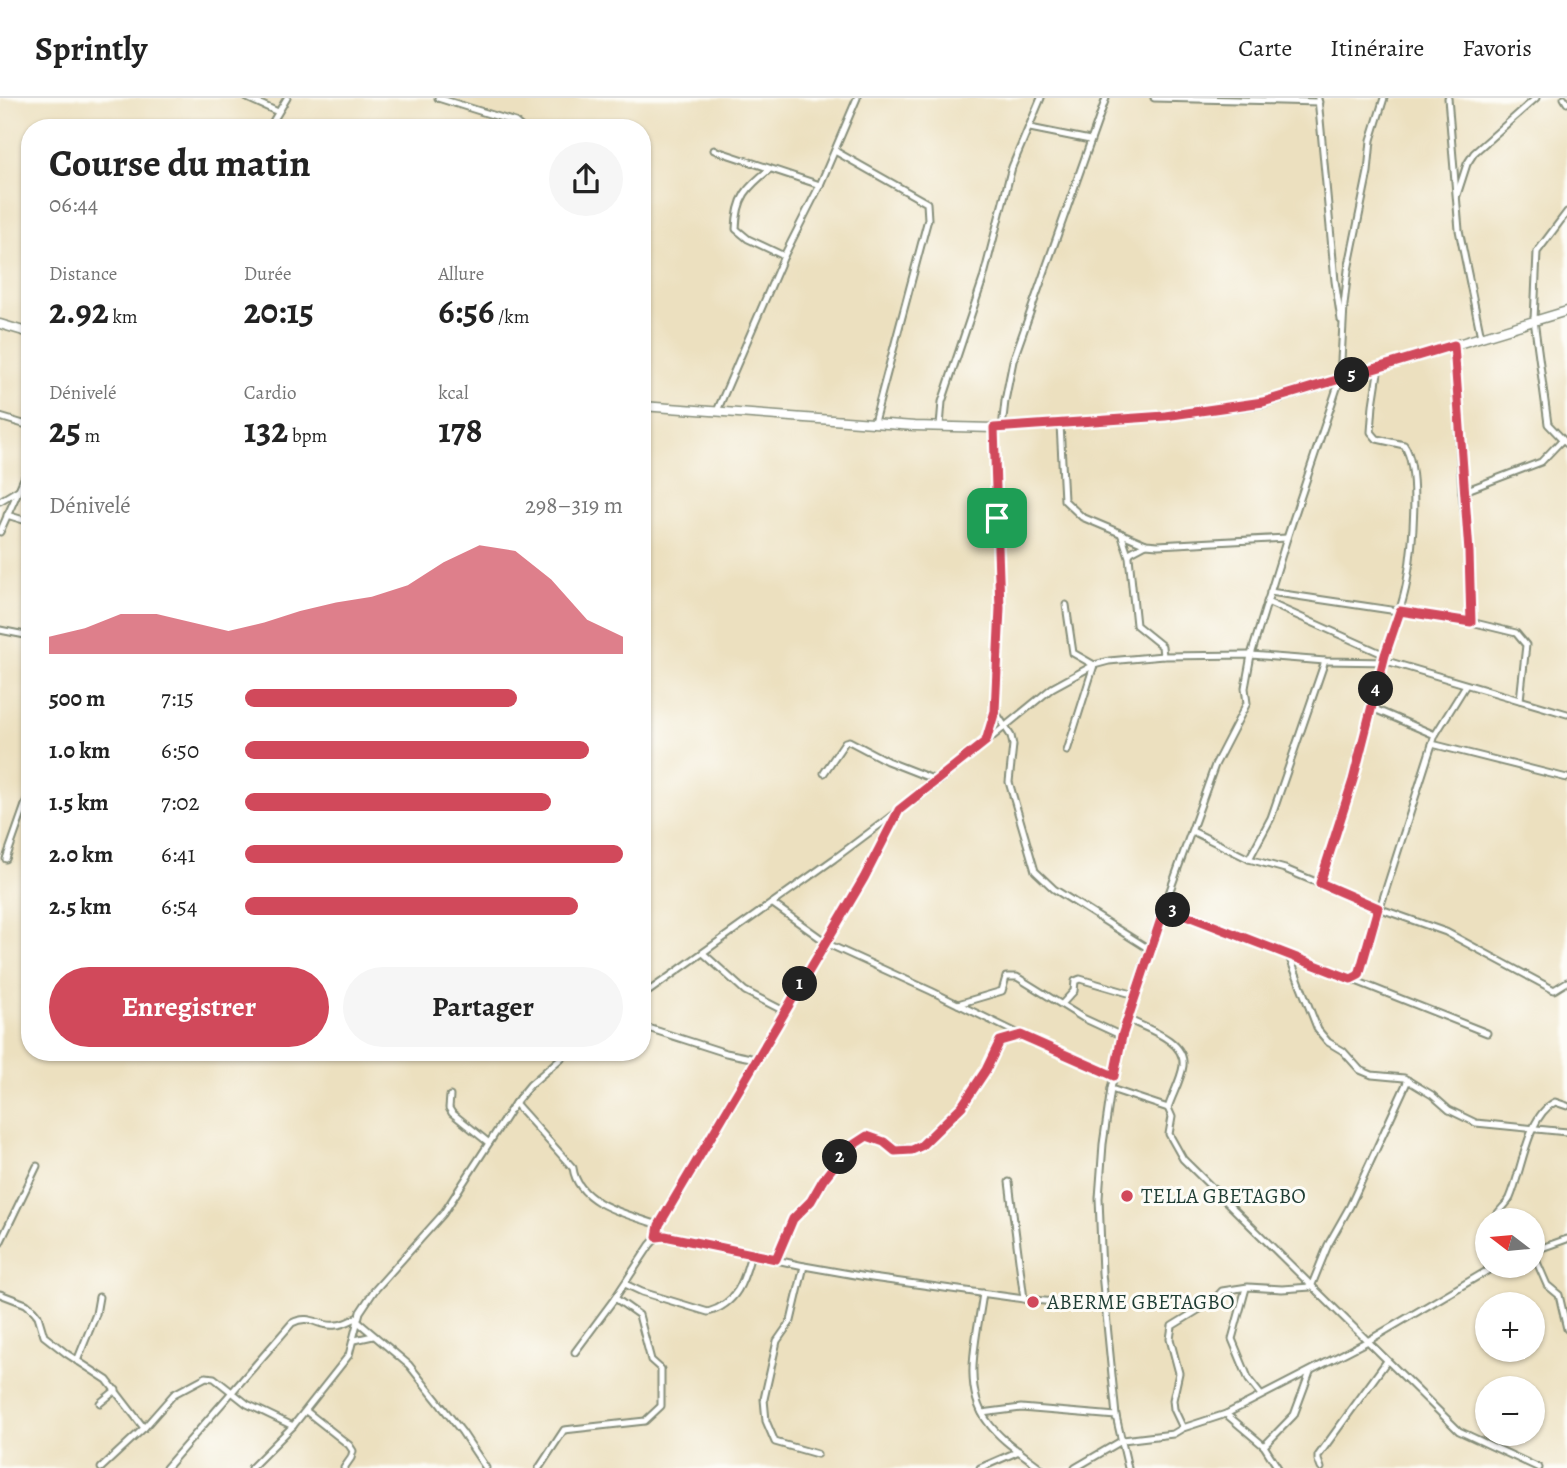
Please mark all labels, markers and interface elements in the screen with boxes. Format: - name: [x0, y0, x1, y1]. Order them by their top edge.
- text: Sprintly: [35, 26, 147, 71]
- text: Carte: [1238, 32, 1292, 64]
- text: Itinéraire: [1330, 32, 1424, 64]
- text: Favoris: [1462, 32, 1532, 64]
- text: Course du matin: [49, 137, 311, 189]
- button: share: [549, 142, 623, 216]
- text: 06:44: [49, 189, 98, 220]
- text: Distance: [49, 261, 117, 287]
- text: Durée: [244, 261, 291, 287]
- text: Allure: [438, 261, 484, 287]
- text: 2.92: [49, 287, 109, 335]
- text: 20:15: [244, 287, 314, 335]
- text: 6:56: [438, 287, 494, 335]
- text: km: [109, 304, 138, 330]
- text: /km: [494, 304, 530, 330]
- pin: 5: [1334, 358, 1370, 392]
- text: 5: [1347, 361, 1356, 387]
- text: Dénivelé: [49, 380, 116, 406]
- text: Cardio: [244, 380, 297, 406]
- text: kcal: [438, 380, 469, 406]
- text: 25: [49, 406, 81, 454]
- text: 132: [244, 406, 288, 454]
- text: 178: [438, 406, 483, 454]
- text: m: [81, 423, 100, 449]
- text: bpm: [288, 423, 327, 449]
- pin: [967, 488, 1027, 548]
- text: Dénivelé: [49, 490, 131, 521]
- text: 298–319 m: [525, 490, 623, 521]
- icon: arrive: [978, 499, 1016, 537]
- pin: 4: [1358, 672, 1394, 706]
- text: 4: [1371, 675, 1380, 701]
- text: 500 m: [49, 683, 105, 714]
- text: 7:15: [161, 683, 194, 714]
- text: 1.0 km: [49, 735, 110, 766]
- text: 6:50: [161, 735, 199, 766]
- text: 1.5 km: [49, 787, 109, 818]
- text: 7:02: [161, 787, 199, 818]
- text: 2.0 km: [49, 839, 113, 870]
- text: 6:41: [161, 839, 195, 870]
- text: 2.5 km: [49, 891, 111, 922]
- text: 6:54: [161, 891, 197, 922]
- pin: 3: [1156, 892, 1190, 928]
- text: 3: [1168, 896, 1177, 922]
- pin: 1: [782, 966, 818, 1001]
- button: Enregistrer: [49, 967, 329, 1047]
- button: Partager: [343, 967, 623, 1047]
- text: 1: [796, 970, 803, 996]
- pin: 2: [822, 1140, 858, 1174]
- text: 2: [835, 1143, 844, 1169]
- place label: TELLA GBETAGBO: [1141, 1182, 1306, 1210]
- marker: TELLA GBETAGBO: [1119, 1188, 1135, 1204]
- north arrow: [1475, 1208, 1545, 1278]
- map controls: [1475, 1208, 1545, 1446]
- place label: ABERME GBETAGBO: [1046, 1288, 1234, 1316]
- button: +: [1475, 1292, 1545, 1362]
- marker: ABERME GBETAGBO: [1025, 1294, 1041, 1310]
- button: −: [1475, 1376, 1545, 1446]

